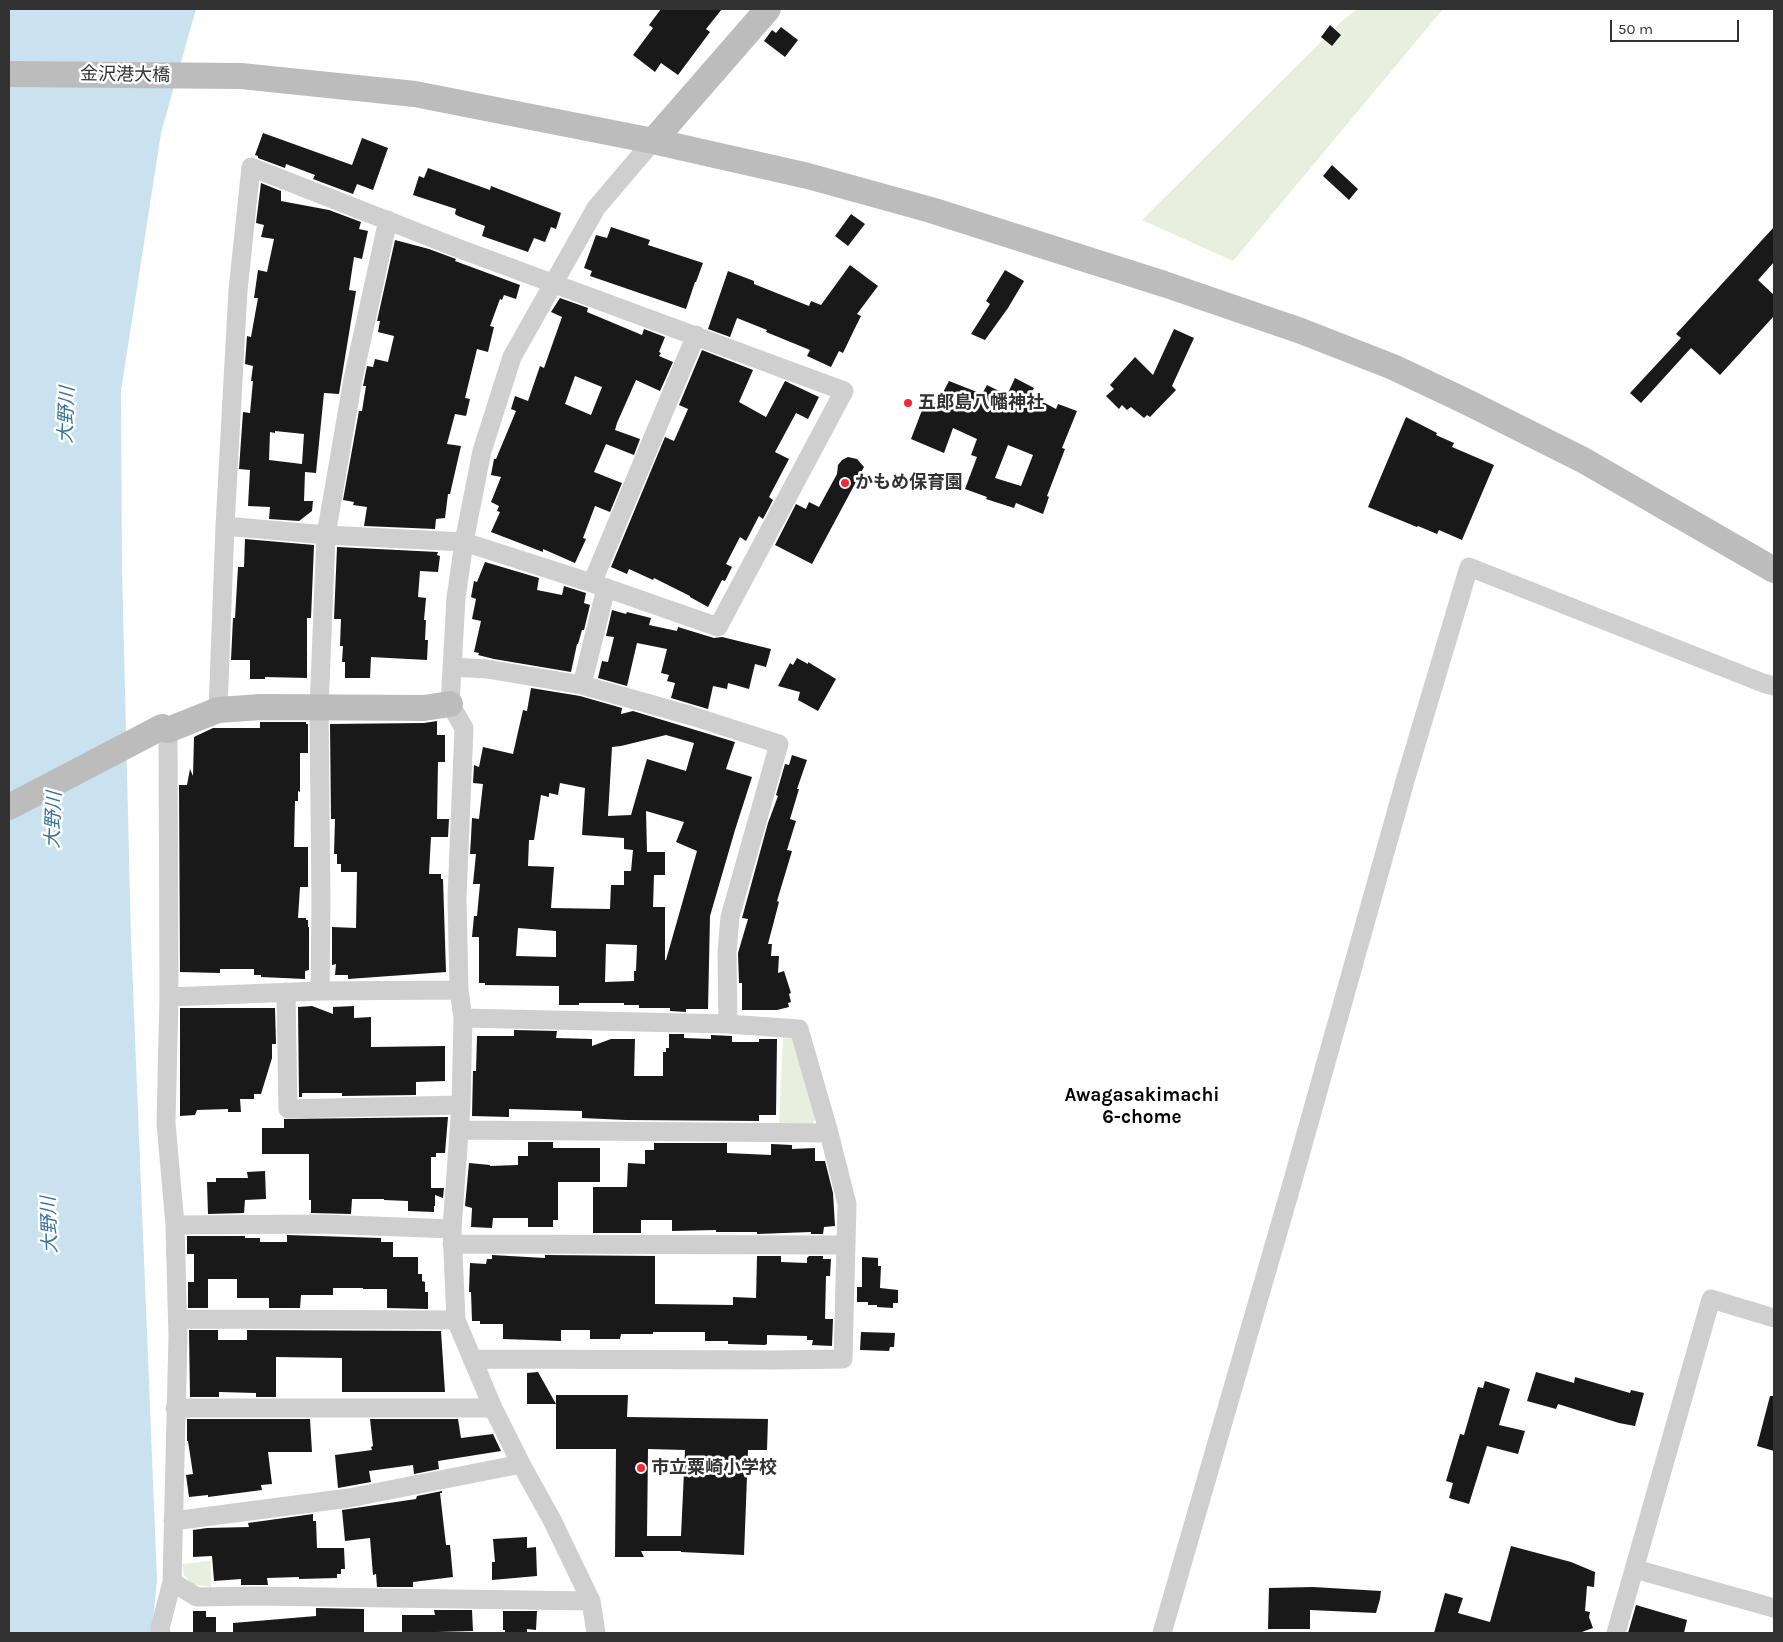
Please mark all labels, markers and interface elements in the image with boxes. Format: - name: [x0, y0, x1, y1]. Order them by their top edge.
- scale bar: [1613, 10, 1742, 42]
- text: 50 m: [1618, 20, 1653, 38]
- street label: 金沢港大橋: [80, 63, 170, 87]
- water label: 大野川: [55, 386, 79, 444]
- place label: 五郎島八幡神社: [918, 392, 1044, 414]
- marker: 五郎島八幡神社: [902, 397, 914, 409]
- place label: かもめ保育園: [855, 472, 963, 494]
- marker: かもめ保育園: [839, 477, 851, 489]
- water label: 大野川: [42, 791, 66, 849]
- district label: Awagasakimachi 6-chome: [1064, 1085, 1220, 1129]
- water label: 大野川: [38, 1196, 62, 1254]
- place label: 市立粟崎小学校: [651, 1457, 777, 1479]
- marker: 市立粟崎小学校: [635, 1462, 647, 1474]

